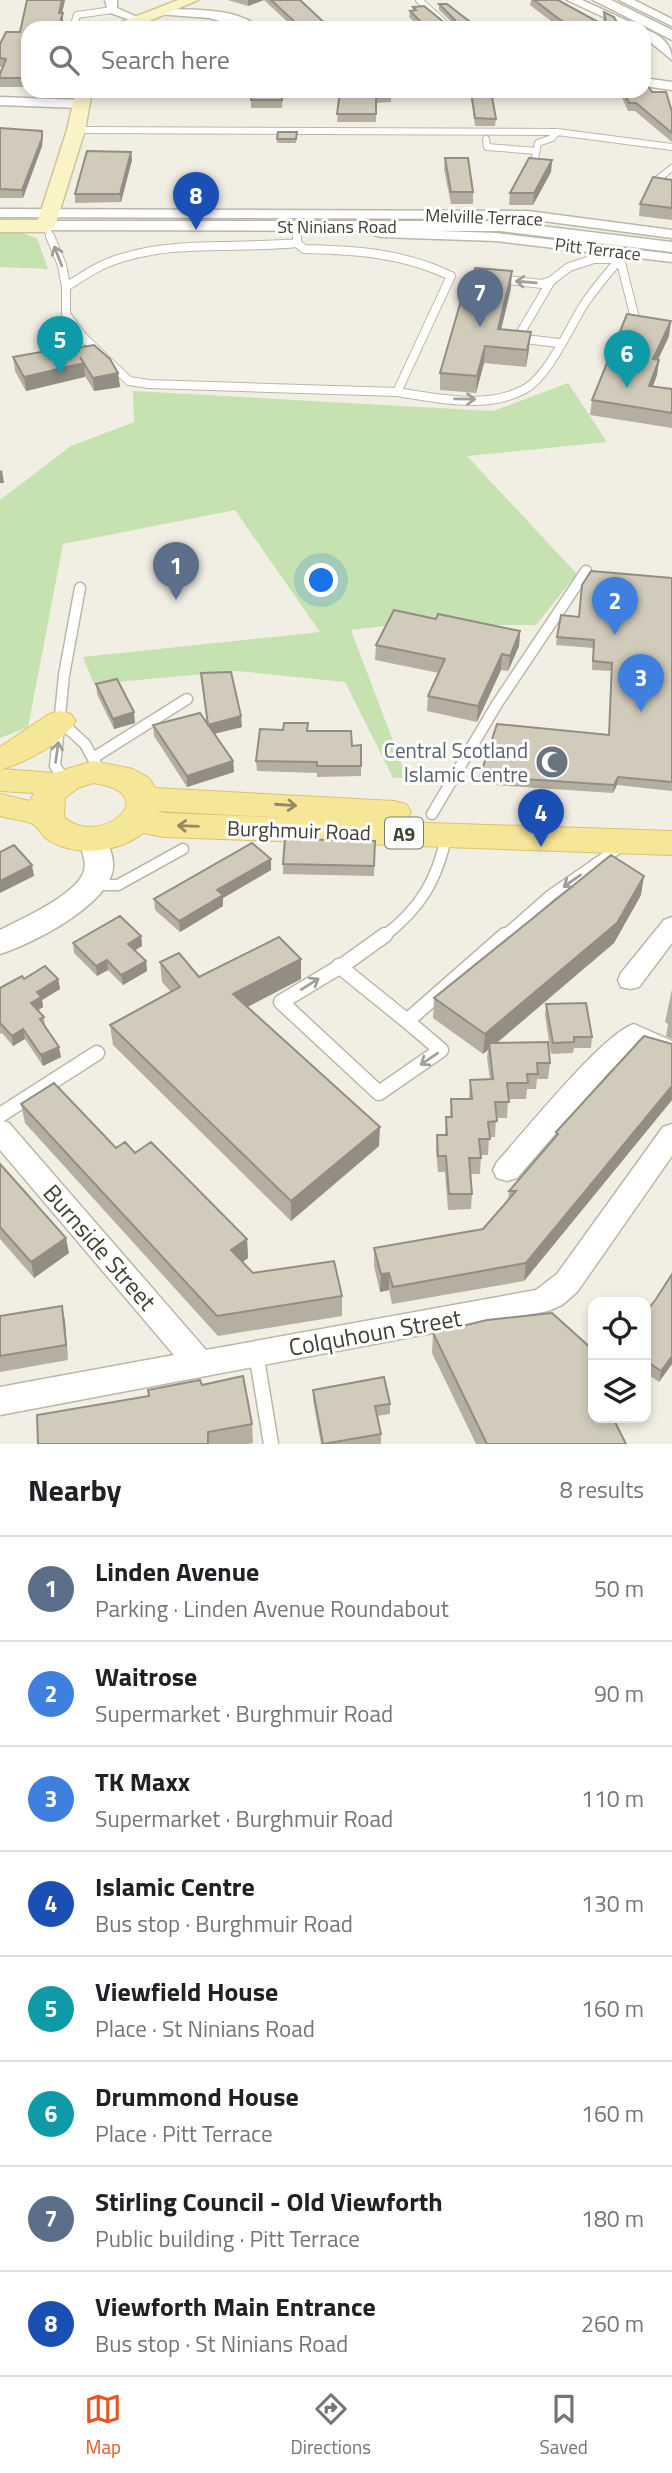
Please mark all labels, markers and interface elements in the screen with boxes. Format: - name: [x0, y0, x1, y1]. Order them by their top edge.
- search box: [21, 21, 651, 98]
- text: Search here: [101, 40, 230, 79]
- icon: search: [45, 41, 83, 79]
- pin: 8: [173, 172, 219, 230]
- street label: Melville Terrace: [425, 201, 543, 233]
- street label: St Ninians Road: [277, 213, 397, 240]
- street label: Pitt Terrace: [553, 230, 643, 268]
- one-way arrow: [51, 245, 64, 267]
- pin: 7: [457, 269, 503, 327]
- one-way arrow: [515, 275, 538, 288]
- pin: 5: [37, 316, 83, 374]
- pin: 6: [604, 330, 650, 388]
- one-way arrow: [453, 393, 476, 406]
- pin: 1: [153, 542, 199, 600]
- your location: [304, 563, 338, 597]
- pin: 2: [592, 577, 638, 635]
- pin: 3: [618, 654, 664, 712]
- place label: Central Scotland Islamic Centre: [384, 734, 528, 790]
- one-way arrow: [51, 741, 64, 764]
- mosque icon: Central Scotland Islamic Centre: [533, 743, 571, 781]
- pin: 4: [518, 789, 564, 847]
- one-way arrow: [274, 799, 297, 812]
- street label: Burghmuir Road: [227, 811, 371, 849]
- road number: A9: [385, 818, 423, 848]
- one-way arrow: [176, 819, 199, 833]
- one-way arrow: [563, 874, 582, 888]
- one-way arrow: [300, 977, 319, 992]
- one-way arrow: [420, 1052, 439, 1066]
- street label: Burnside Street: [35, 1176, 165, 1319]
- map controls: [588, 1297, 651, 1423]
- button: locate: [588, 1297, 651, 1360]
- street label: Colquhoun Street: [286, 1299, 465, 1365]
- button: layers: [588, 1360, 651, 1423]
- text: Nearby: [28, 1467, 121, 1513]
- text: 8 results: [560, 1472, 644, 1507]
- text: Linden Avenue: [95, 1552, 259, 1591]
- text: 1: [45, 1571, 57, 1606]
- text: 50 m: [594, 1571, 644, 1606]
- text: Parking · Linden Avenue Roundabout: [95, 1591, 449, 1626]
- text: Waitrose: [95, 1657, 197, 1696]
- text: 2: [45, 1676, 57, 1711]
- text: 90 m: [594, 1676, 644, 1711]
- text: Supermarket · Burghmuir Road: [95, 1696, 393, 1731]
- text: TK Maxx: [95, 1762, 190, 1801]
- text: 3: [45, 1781, 57, 1816]
- text: 110 m: [581, 1781, 644, 1816]
- text: Supermarket · Burghmuir Road: [95, 1801, 393, 1836]
- text: Islamic Centre: [95, 1867, 255, 1906]
- text: 4: [45, 1886, 57, 1921]
- text: 130 m: [581, 1886, 644, 1921]
- text: Bus stop · Burghmuir Road: [95, 1906, 353, 1941]
- text: Viewfield House: [95, 1972, 278, 2011]
- text: 5: [45, 1991, 57, 2026]
- text: 160 m: [581, 1991, 644, 2026]
- text: Place · St Ninians Road: [95, 2011, 315, 2046]
- text: Drummond House: [95, 2077, 299, 2116]
- text: 6: [45, 2096, 57, 2131]
- text: 160 m: [581, 2096, 644, 2131]
- text: Place · Pitt Terrace: [95, 2116, 273, 2151]
- text: Stirling Council - Old Viewforth: [95, 2182, 443, 2221]
- text: 7: [45, 2201, 57, 2236]
- text: 180 m: [581, 2201, 644, 2236]
- text: Public building · Pitt Terrace: [95, 2221, 360, 2256]
- text: Viewforth Main Entrance: [95, 2287, 376, 2326]
- text: 8: [45, 2306, 57, 2341]
- text: 260 m: [581, 2306, 644, 2341]
- text: Bus stop · St Ninians Road: [95, 2326, 348, 2361]
- tab: Map: [84, 2390, 122, 2461]
- tab: Directions: [291, 2390, 371, 2461]
- tab: Saved: [539, 2390, 588, 2461]

